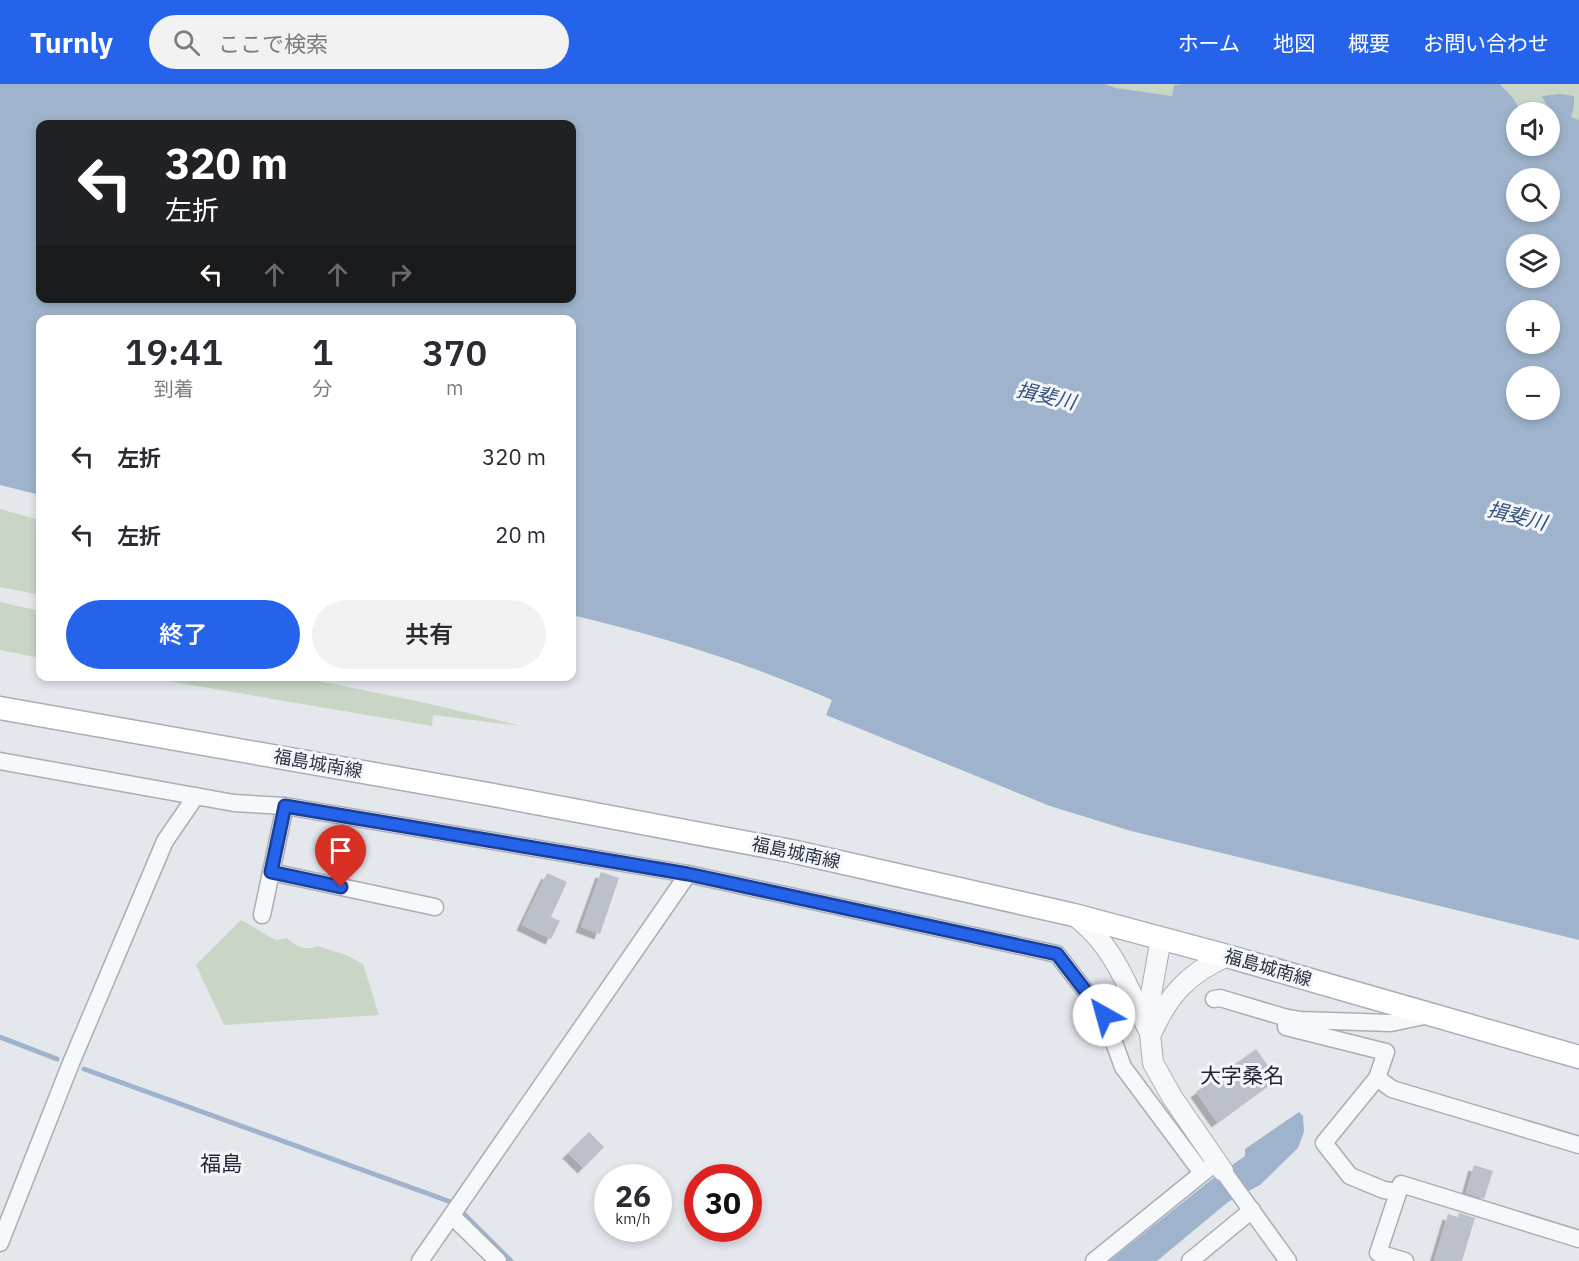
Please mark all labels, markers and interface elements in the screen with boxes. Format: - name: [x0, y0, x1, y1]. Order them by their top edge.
- search box: [149, 15, 569, 69]
- text: Turnly: [30, 24, 113, 61]
- icon: search: [170, 26, 203, 59]
- text: ここで検索: [218, 29, 328, 58]
- text: ホーム: [1178, 29, 1240, 57]
- text: 地図: [1273, 29, 1315, 57]
- text: 概要: [1348, 29, 1390, 57]
- text: お問い合わせ: [1423, 29, 1549, 57]
- map controls: [1506, 102, 1560, 420]
- button: sound: [1506, 102, 1560, 156]
- text: 320 m: [165, 136, 288, 191]
- icon: left: [66, 144, 144, 222]
- button: search: [1506, 168, 1560, 222]
- text: 左折: [165, 192, 219, 227]
- button: layers: [1506, 234, 1560, 288]
- icon: left: [195, 258, 228, 291]
- icon: ahead: [258, 258, 291, 291]
- icon: ahead: [321, 258, 354, 291]
- icon: right: [384, 258, 417, 291]
- button: +: [1506, 300, 1560, 354]
- text: 19:41: [125, 328, 223, 375]
- text: 1: [312, 328, 333, 375]
- text: 370: [422, 329, 487, 376]
- button: −: [1506, 366, 1560, 420]
- text: m: [446, 374, 463, 401]
- text: 到着: [154, 375, 194, 402]
- text: 分: [313, 375, 333, 402]
- water label: 揖斐川: [1014, 376, 1080, 416]
- icon: left: [66, 440, 99, 473]
- text: 320 m: [482, 442, 546, 471]
- text: 左折: [117, 443, 161, 472]
- water label: 揖斐川: [1485, 495, 1551, 536]
- icon: left: [66, 518, 99, 551]
- text: 20 m: [495, 520, 546, 549]
- text: 左折: [117, 521, 161, 550]
- button: 終了: [66, 600, 300, 669]
- button: 共有: [312, 600, 546, 669]
- street label: 福島城南線: [272, 744, 364, 783]
- pin: [315, 825, 366, 887]
- street label: 福島城南線: [750, 832, 843, 873]
- icon: arrive: [324, 834, 357, 867]
- street label: 福島城南線: [1222, 944, 1315, 991]
- position arrow: [1072, 983, 1136, 1047]
- district label: 大字桑名: [1200, 1061, 1284, 1089]
- district label: 福島: [200, 1149, 242, 1177]
- speed limit sign: 30: [684, 1164, 762, 1242]
- text: 26: [615, 1176, 651, 1215]
- text: km/h: [615, 1209, 651, 1228]

